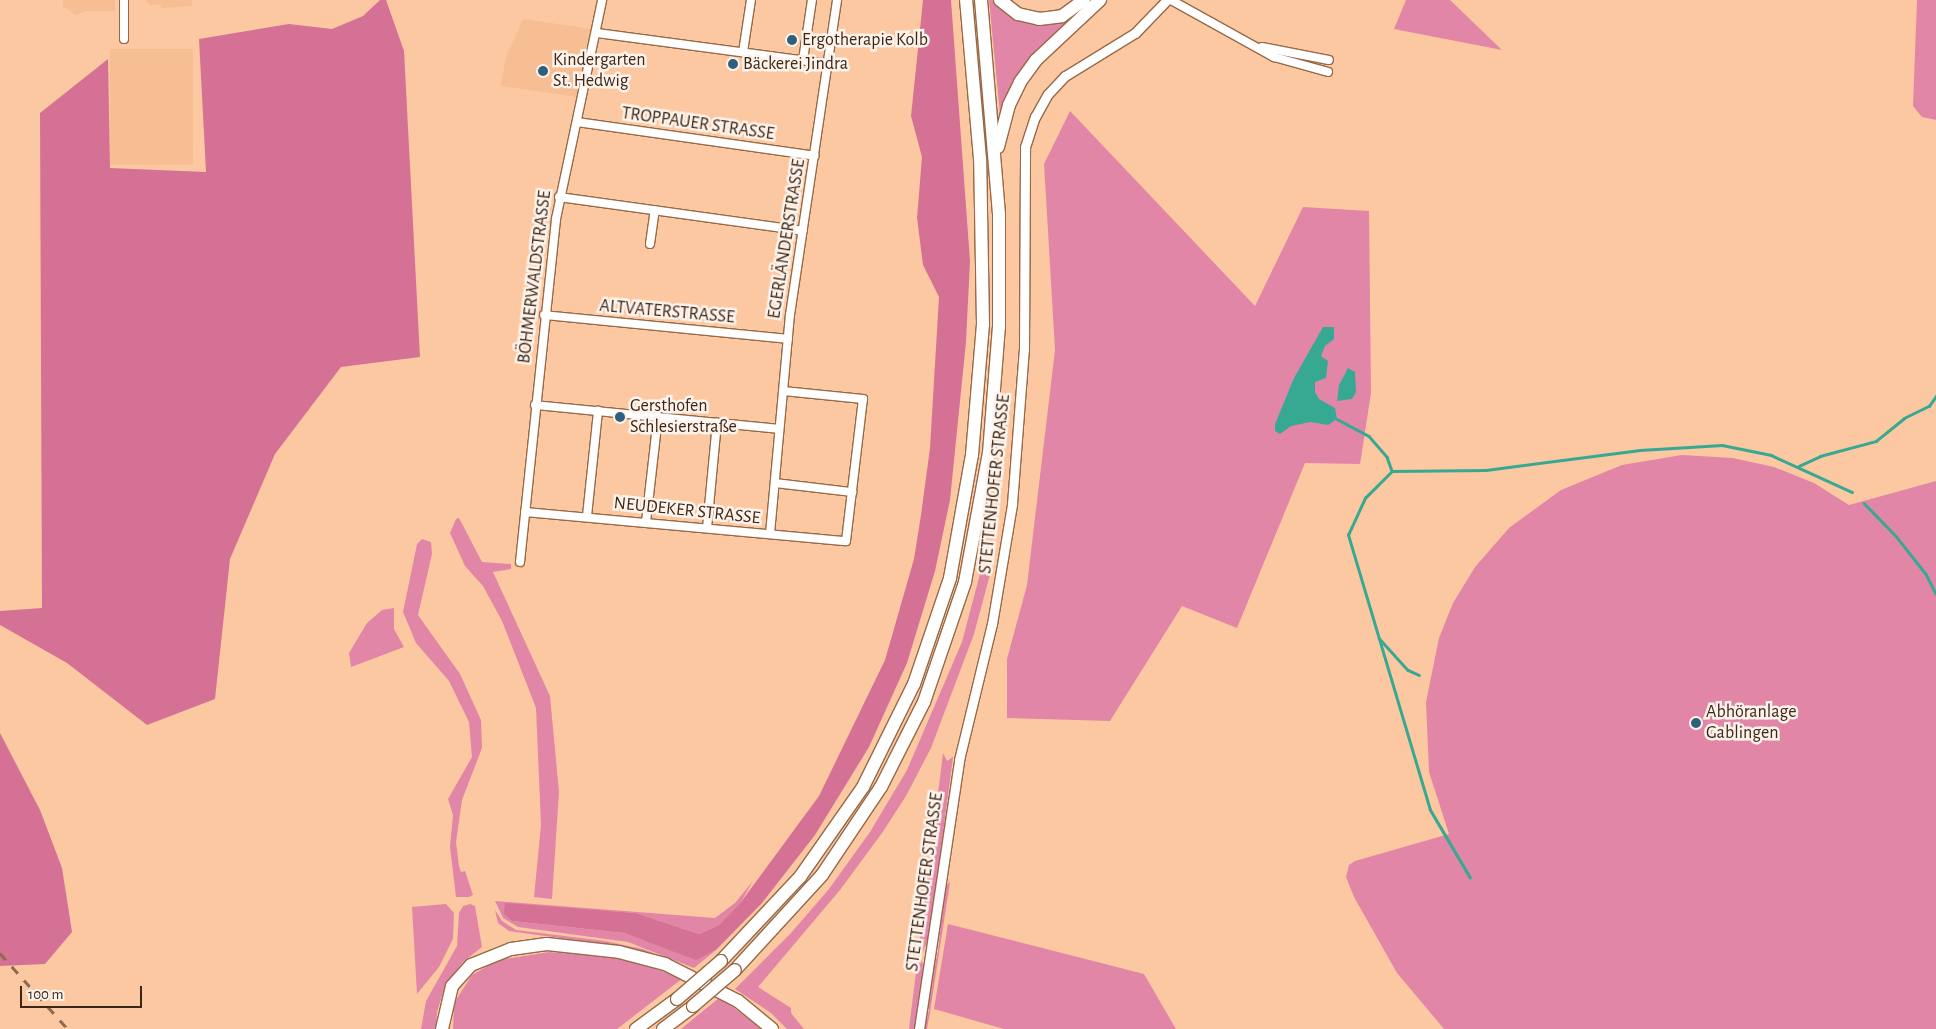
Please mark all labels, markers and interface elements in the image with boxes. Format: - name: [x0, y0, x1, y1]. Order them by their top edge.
- place label: Ergotherapie Kolb: [802, 29, 928, 51]
- marker: Ergotherapie Kolb: [786, 34, 798, 46]
- place label: Kindergarten St. Hedwig: [553, 50, 645, 92]
- place label: Bäckerei Jindra: [743, 53, 848, 75]
- marker: Bäckerei Jindra: [727, 58, 739, 70]
- marker: Kindergarten St. Hedwig: [537, 65, 549, 77]
- street label: TROPPAUER STRASSE: [620, 103, 776, 145]
- street label: EGERLÄNDERSTRASSE: [764, 158, 810, 320]
- street label: BÖHMERWALDSTRASSE: [514, 189, 556, 365]
- street label: ALTVATERSTRASSE: [599, 295, 735, 329]
- street label: STETTENHOFER STRASSE: [975, 393, 1015, 575]
- place label: Gersthofen Schlesierstraße: [630, 396, 737, 438]
- marker: Gersthofen Schlesierstraße: [614, 411, 626, 423]
- street label: NEUDEKER STRASSE: [613, 493, 761, 529]
- place label: Abhöranlage Gablingen: [1706, 702, 1797, 744]
- marker: Abhöranlage Gablingen: [1690, 717, 1702, 729]
- street label: STETTENHOFER STRASSE: [902, 791, 948, 973]
- scale bar: [22, 976, 145, 1008]
- text: 100 m: [28, 987, 63, 1002]

